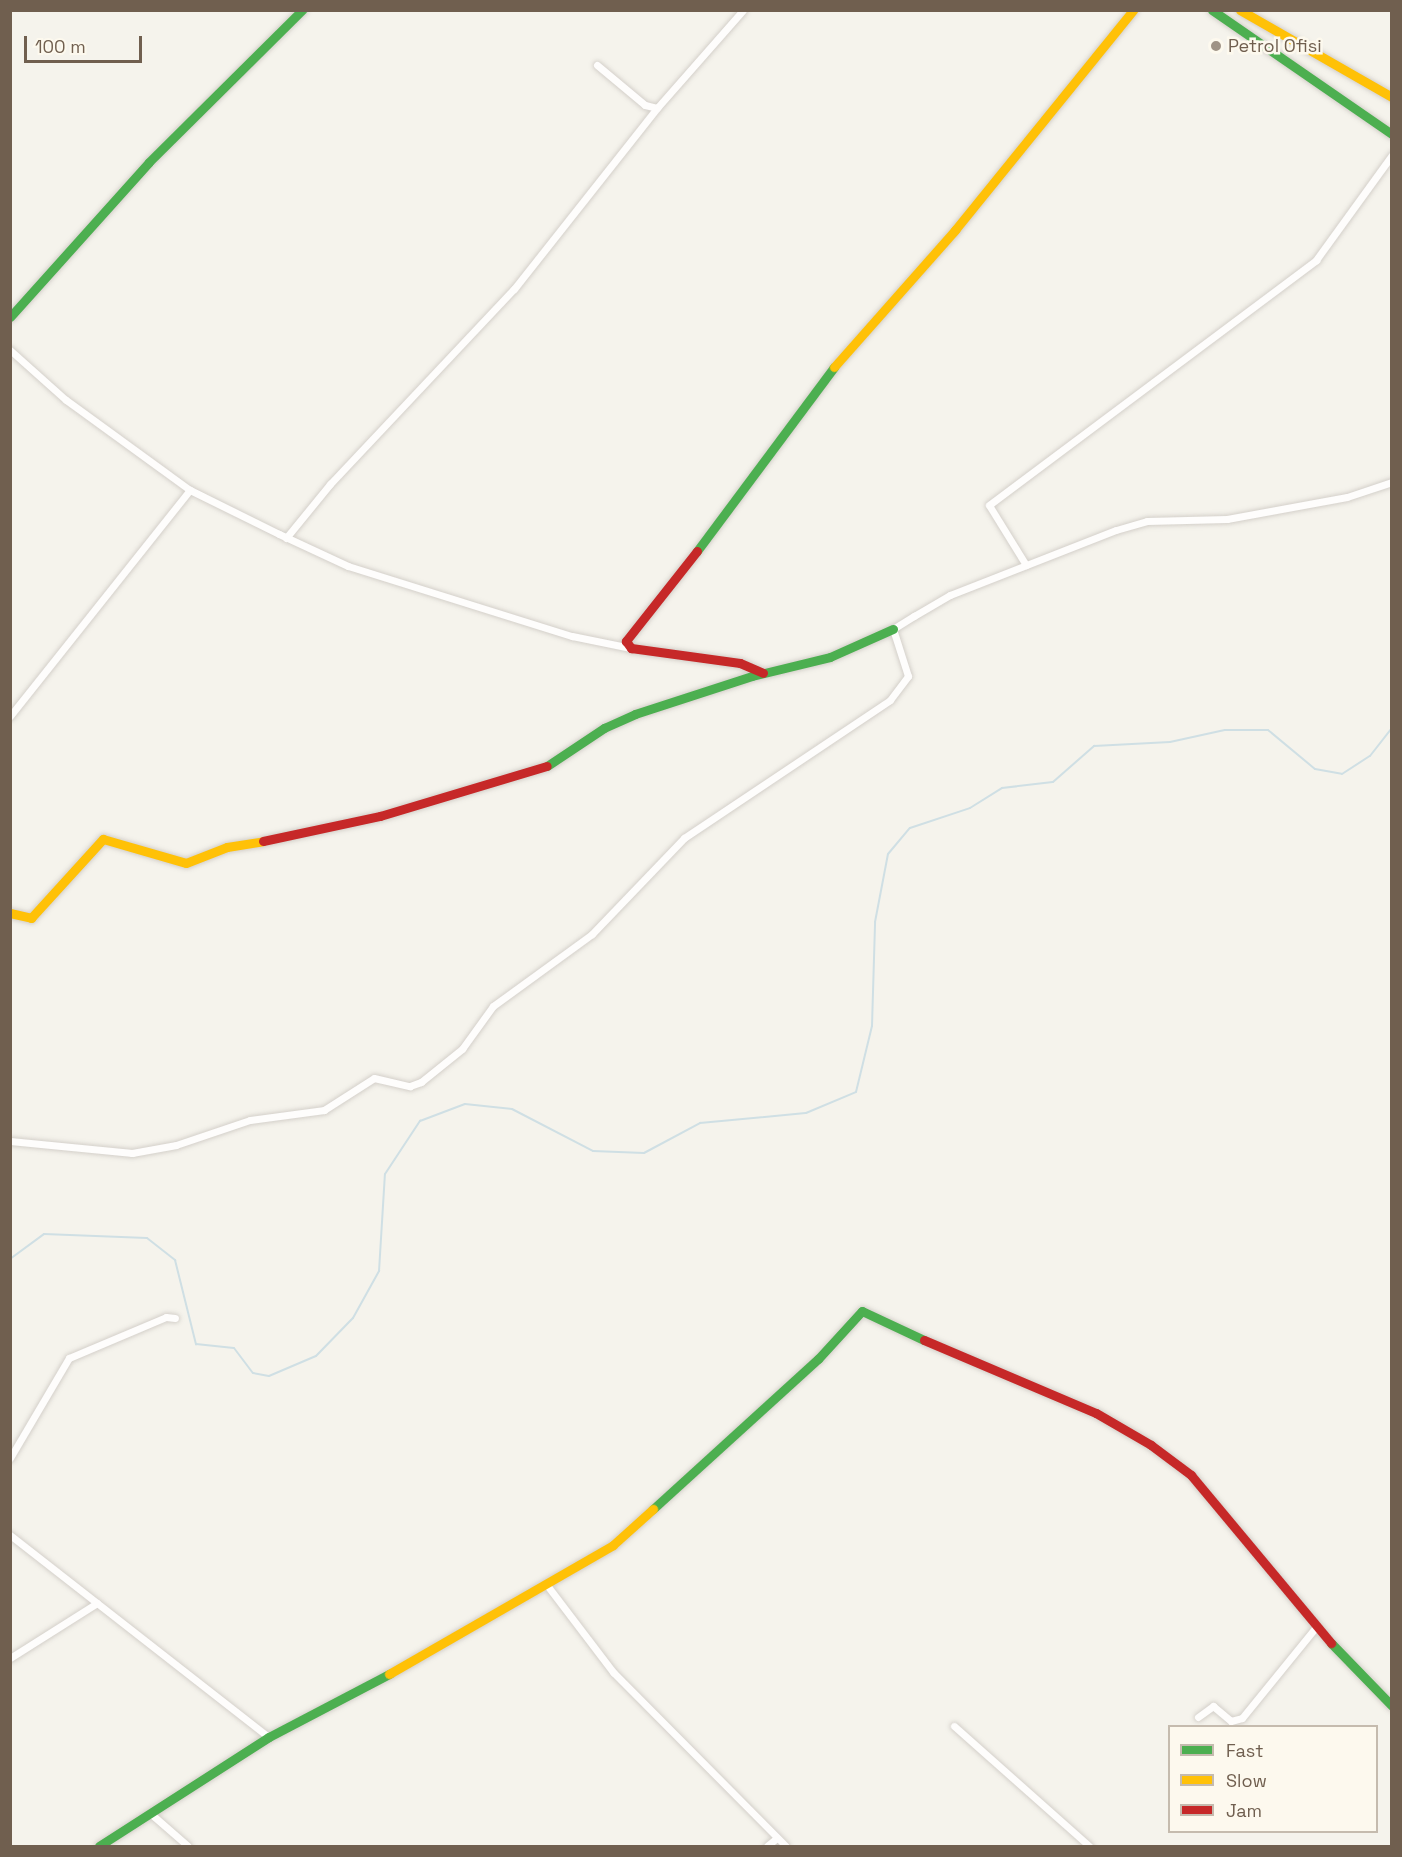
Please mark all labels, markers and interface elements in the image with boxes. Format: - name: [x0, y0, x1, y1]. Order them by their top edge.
- scale bar: [27, 24, 146, 62]
- text: 100 m: [35, 35, 86, 58]
- place label: Petrol Ofisi: [1228, 35, 1322, 57]
- marker: Petrol Ofisi: [1209, 39, 1223, 53]
- legend: [1168, 1725, 1378, 1833]
- text: Fast: [1226, 1739, 1263, 1762]
- text: Slow: [1226, 1769, 1267, 1792]
- text: Jam: [1226, 1799, 1262, 1822]

